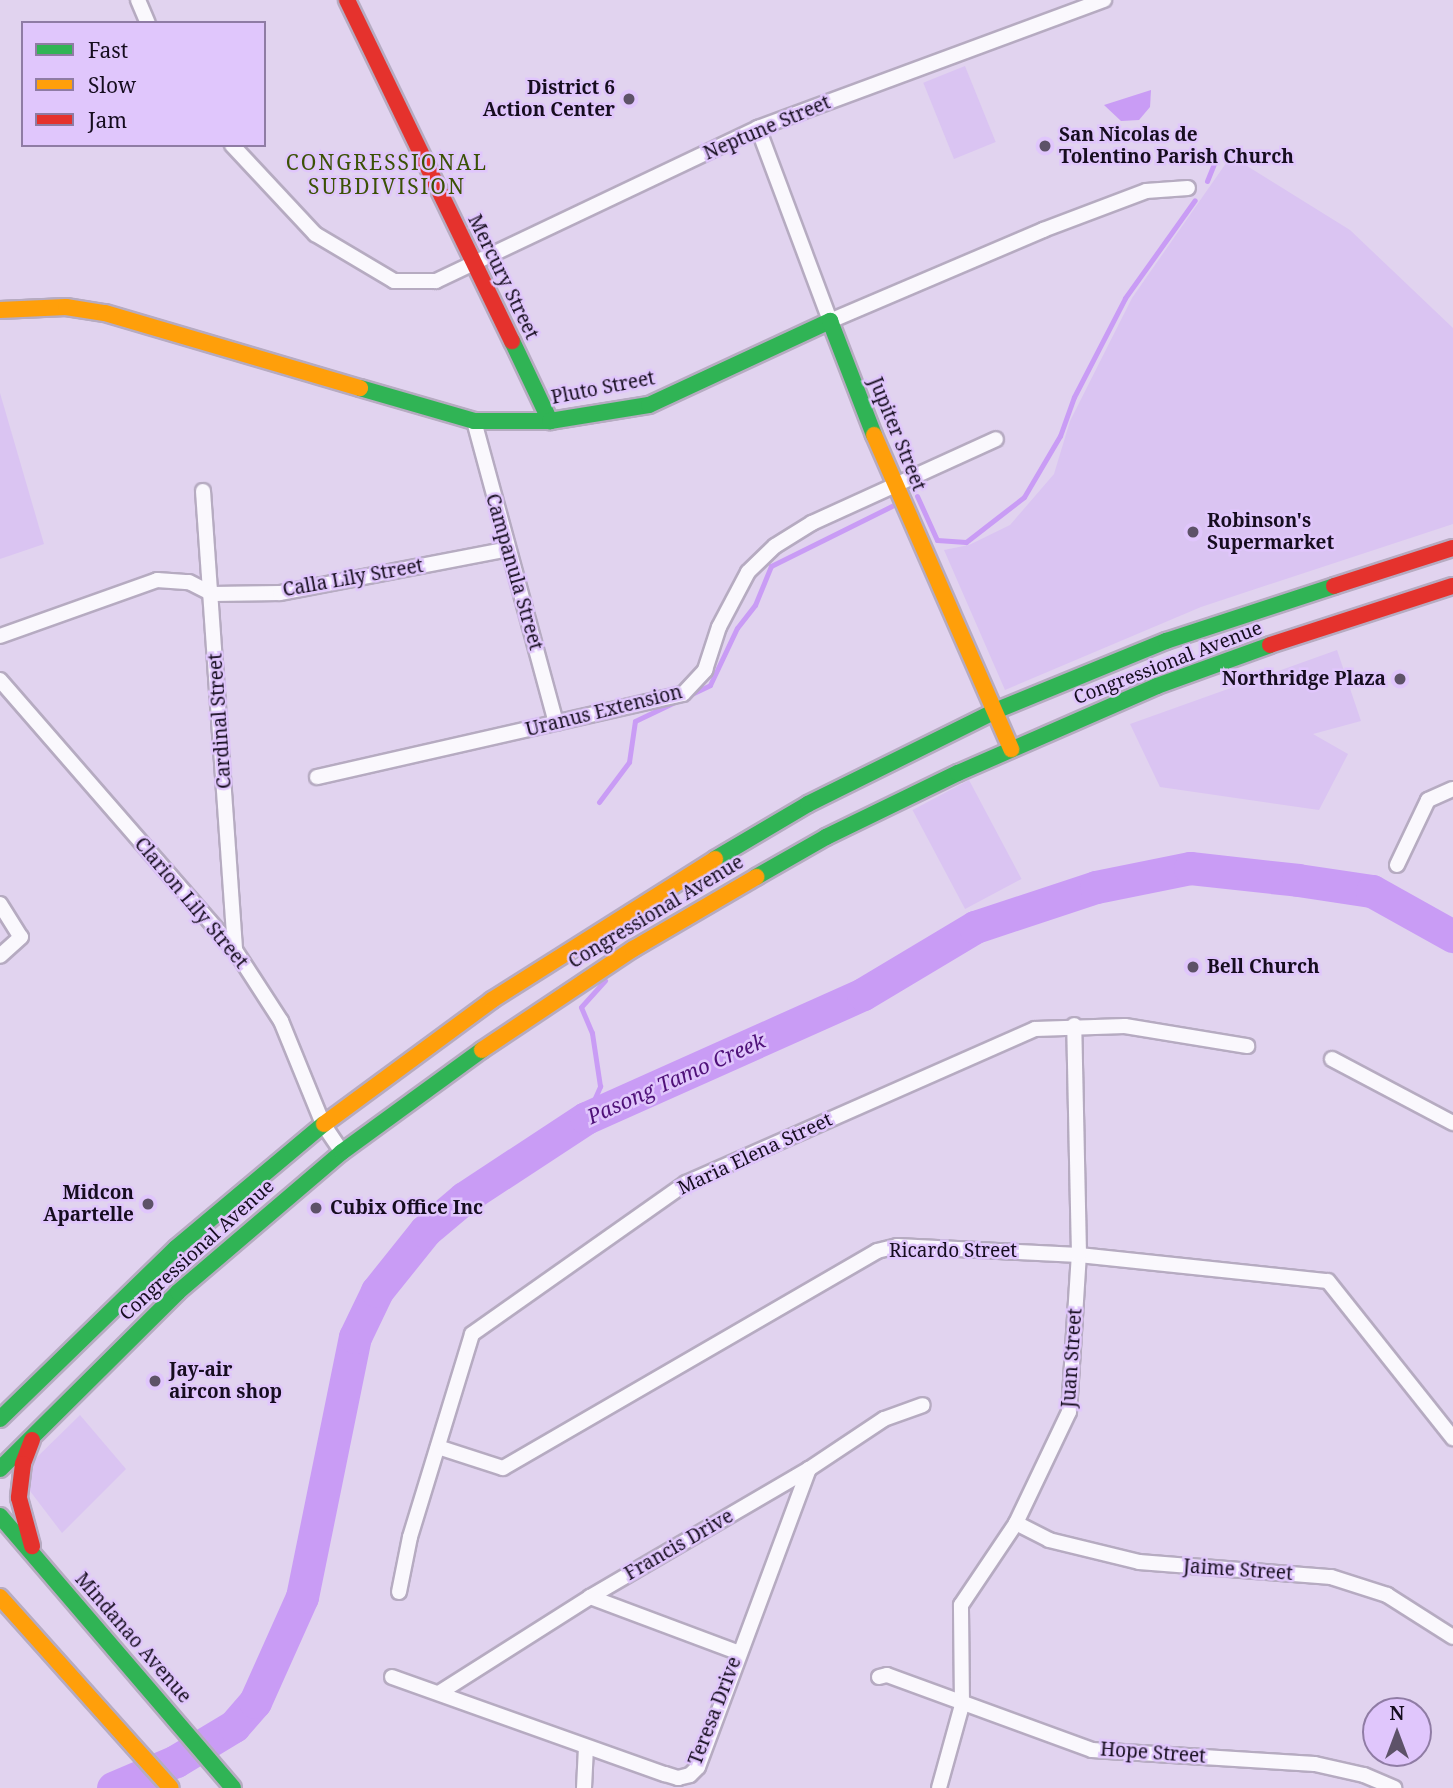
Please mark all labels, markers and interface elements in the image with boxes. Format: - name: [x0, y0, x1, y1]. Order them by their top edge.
- legend: [21, 21, 266, 147]
- text: Fast: [88, 36, 128, 64]
- text: Slow: [88, 71, 136, 99]
- place label: District 6 Action Center: [483, 77, 615, 121]
- marker: District 6 Action Center: [621, 91, 637, 107]
- street label: Neptune Street: [700, 91, 834, 165]
- text: Jam: [88, 106, 127, 134]
- place label: San Nicolas de Tolentino Parish Church: [1059, 124, 1294, 168]
- marker: San Nicolas de Tolentino Parish Church: [1037, 138, 1053, 154]
- district label: CONGRESSIONAL SUBDIVISION: [287, 149, 487, 199]
- street label: Mercury Street: [463, 211, 543, 343]
- street label: Pluto Street: [549, 367, 657, 409]
- street label: Jupiter Street: [864, 374, 930, 494]
- street label: Campanula Street: [481, 491, 547, 653]
- place label: Robinson's Supermarket: [1207, 510, 1334, 554]
- marker: Robinson's Supermarket: [1185, 524, 1201, 540]
- street label: Calla Lily Street: [281, 554, 425, 602]
- street label: Congressional Avenue: [1071, 617, 1265, 709]
- street label: Cardinal Street: [204, 652, 236, 790]
- place label: Northridge Plaza: [1222, 668, 1386, 690]
- marker: Northridge Plaza: [1392, 671, 1408, 687]
- street label: Uranus Extension: [523, 681, 685, 741]
- street label: Clarion Lily Street: [130, 833, 252, 973]
- street label: Congressional Avenue: [564, 851, 748, 973]
- place label: Bell Church: [1207, 956, 1320, 978]
- marker: Bell Church: [1185, 959, 1201, 975]
- water label: Pasong Tamo Creek: [583, 1027, 769, 1129]
- street label: Maria Elena Street: [674, 1108, 836, 1200]
- street label: Congressional Avenue: [115, 1175, 279, 1325]
- place label: Midcon Apartelle: [43, 1182, 134, 1226]
- marker: Midcon Apartelle: [140, 1196, 156, 1212]
- place label: Cubix Office Inc: [330, 1197, 483, 1219]
- marker: Cubix Office Inc: [308, 1200, 324, 1216]
- street label: Ricardo Street: [889, 1240, 1017, 1262]
- street label: Juan Street: [1057, 1307, 1087, 1409]
- place label: Jay-air aircon shop: [169, 1359, 282, 1403]
- marker: Jay-air aircon shop: [147, 1373, 163, 1389]
- street label: Francis Drive: [621, 1505, 737, 1585]
- street label: Jaime Street: [1183, 1555, 1293, 1585]
- street label: Mindanao Avenue: [70, 1568, 196, 1708]
- street label: Teresa Drive: [684, 1654, 746, 1768]
- north arrow: [1362, 1697, 1432, 1767]
- text: N: [1390, 1700, 1404, 1726]
- street label: Hope Street: [1099, 1738, 1207, 1768]

